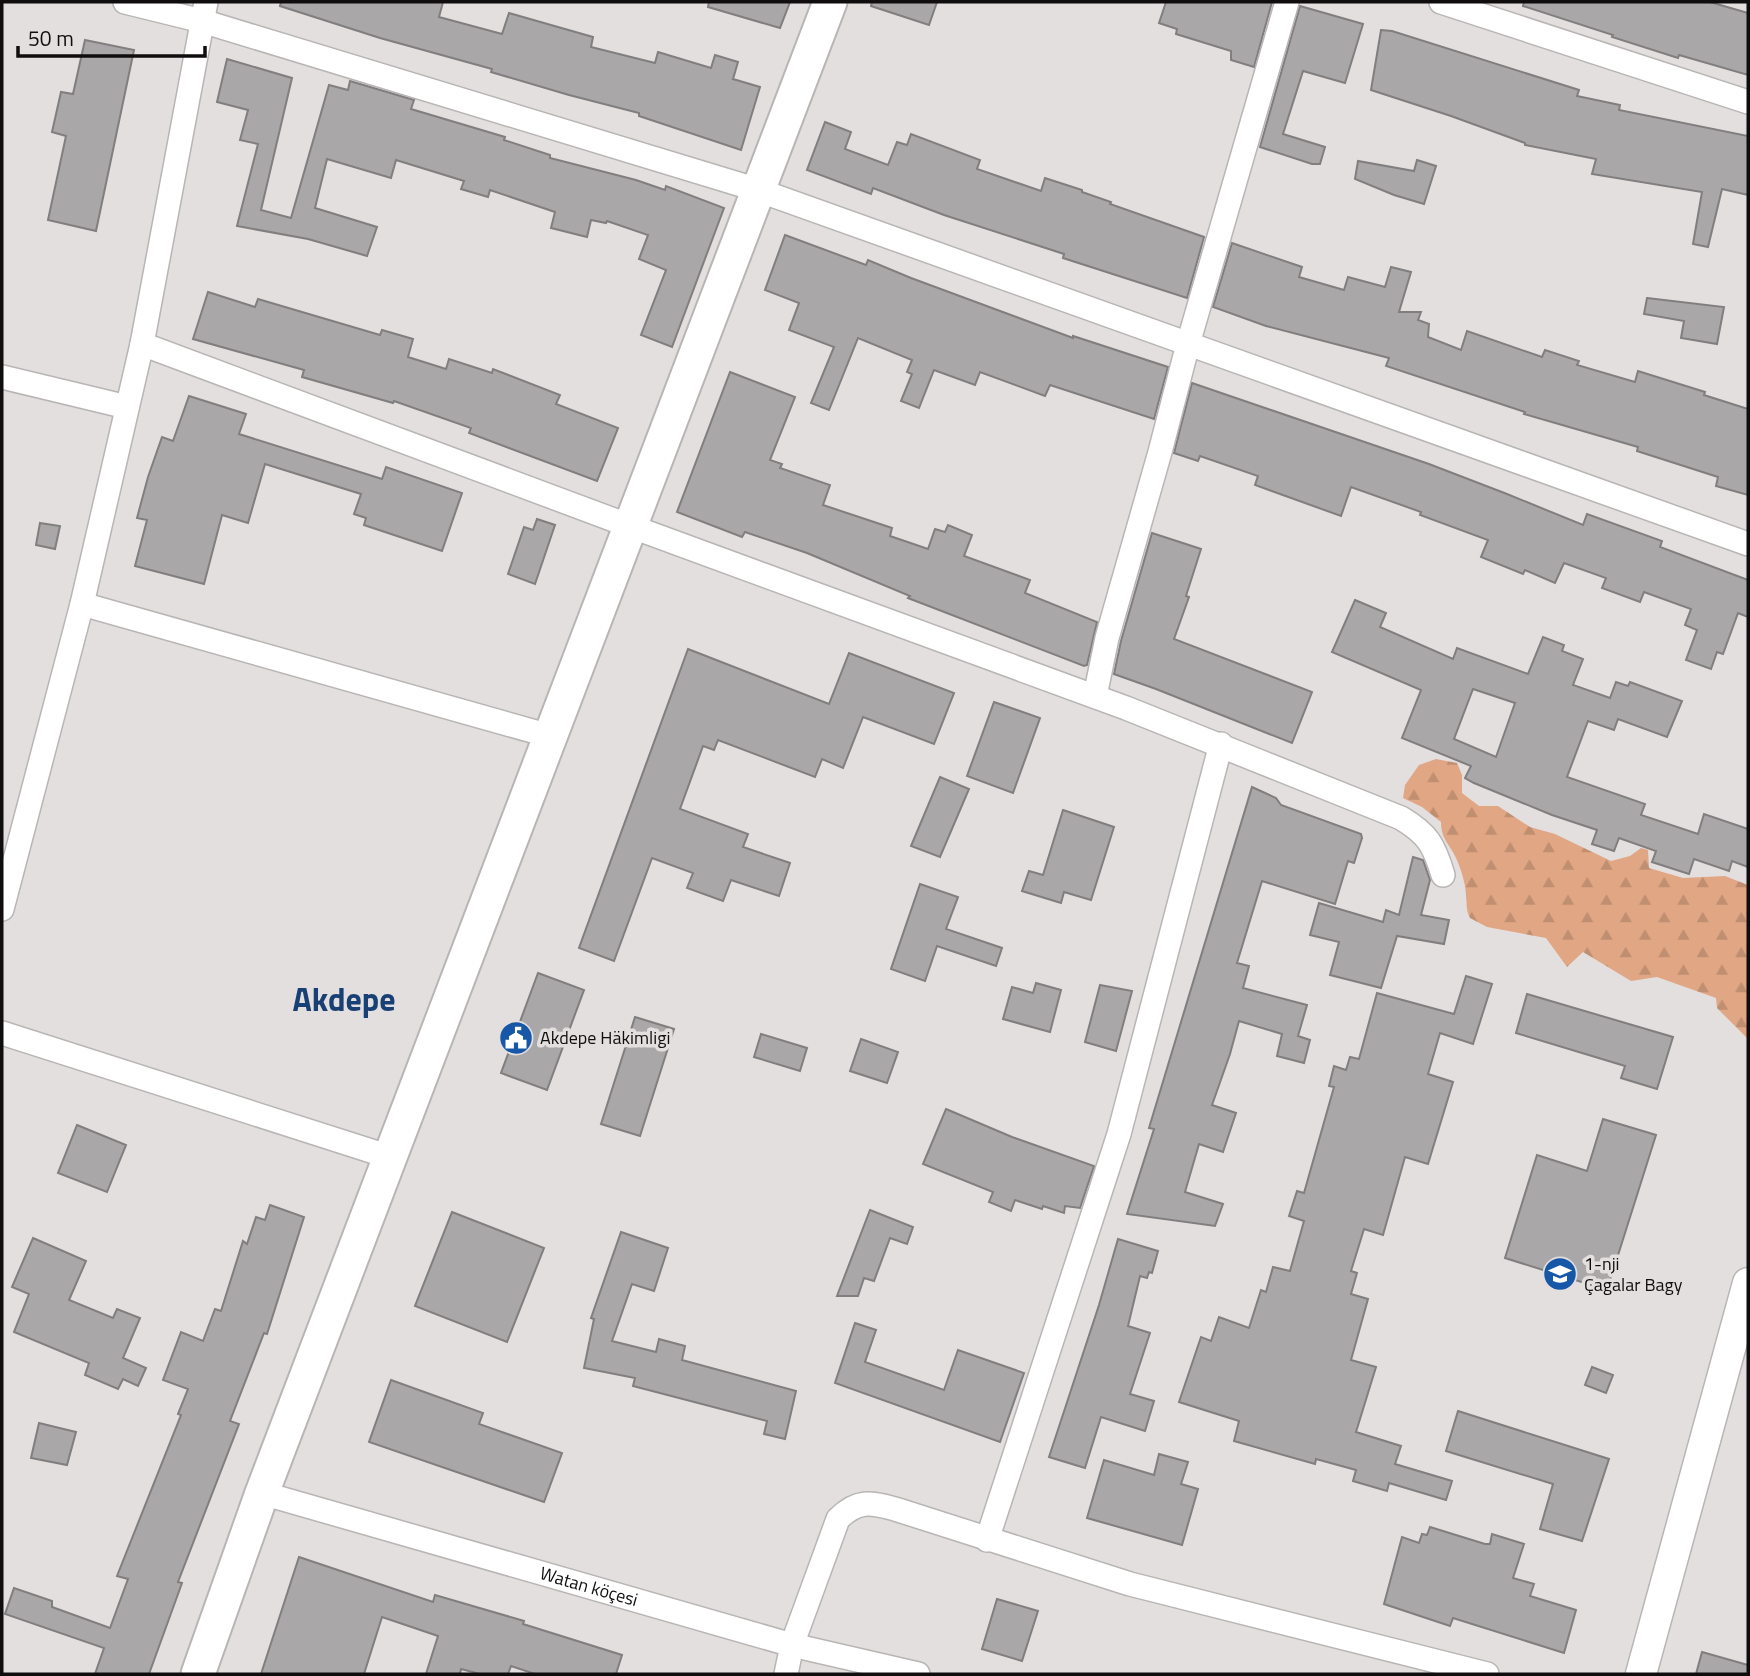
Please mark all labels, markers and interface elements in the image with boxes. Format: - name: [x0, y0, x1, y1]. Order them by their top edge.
- scale bar: [18, 14, 205, 58]
- text: 50 m: [28, 22, 74, 54]
- district label: Akdepe: [292, 975, 396, 1023]
- public building icon: Akdepe Häkimligi: [497, 1019, 535, 1057]
- place label: Akdepe Häkimligi: [540, 1024, 670, 1051]
- place label: 1-nji Çagalar Bagy: [1584, 1250, 1683, 1298]
- school or university icon: 1-nji Çagalar Bagy: [1541, 1255, 1579, 1293]
- street label: Watan köçesi: [537, 1559, 641, 1613]

